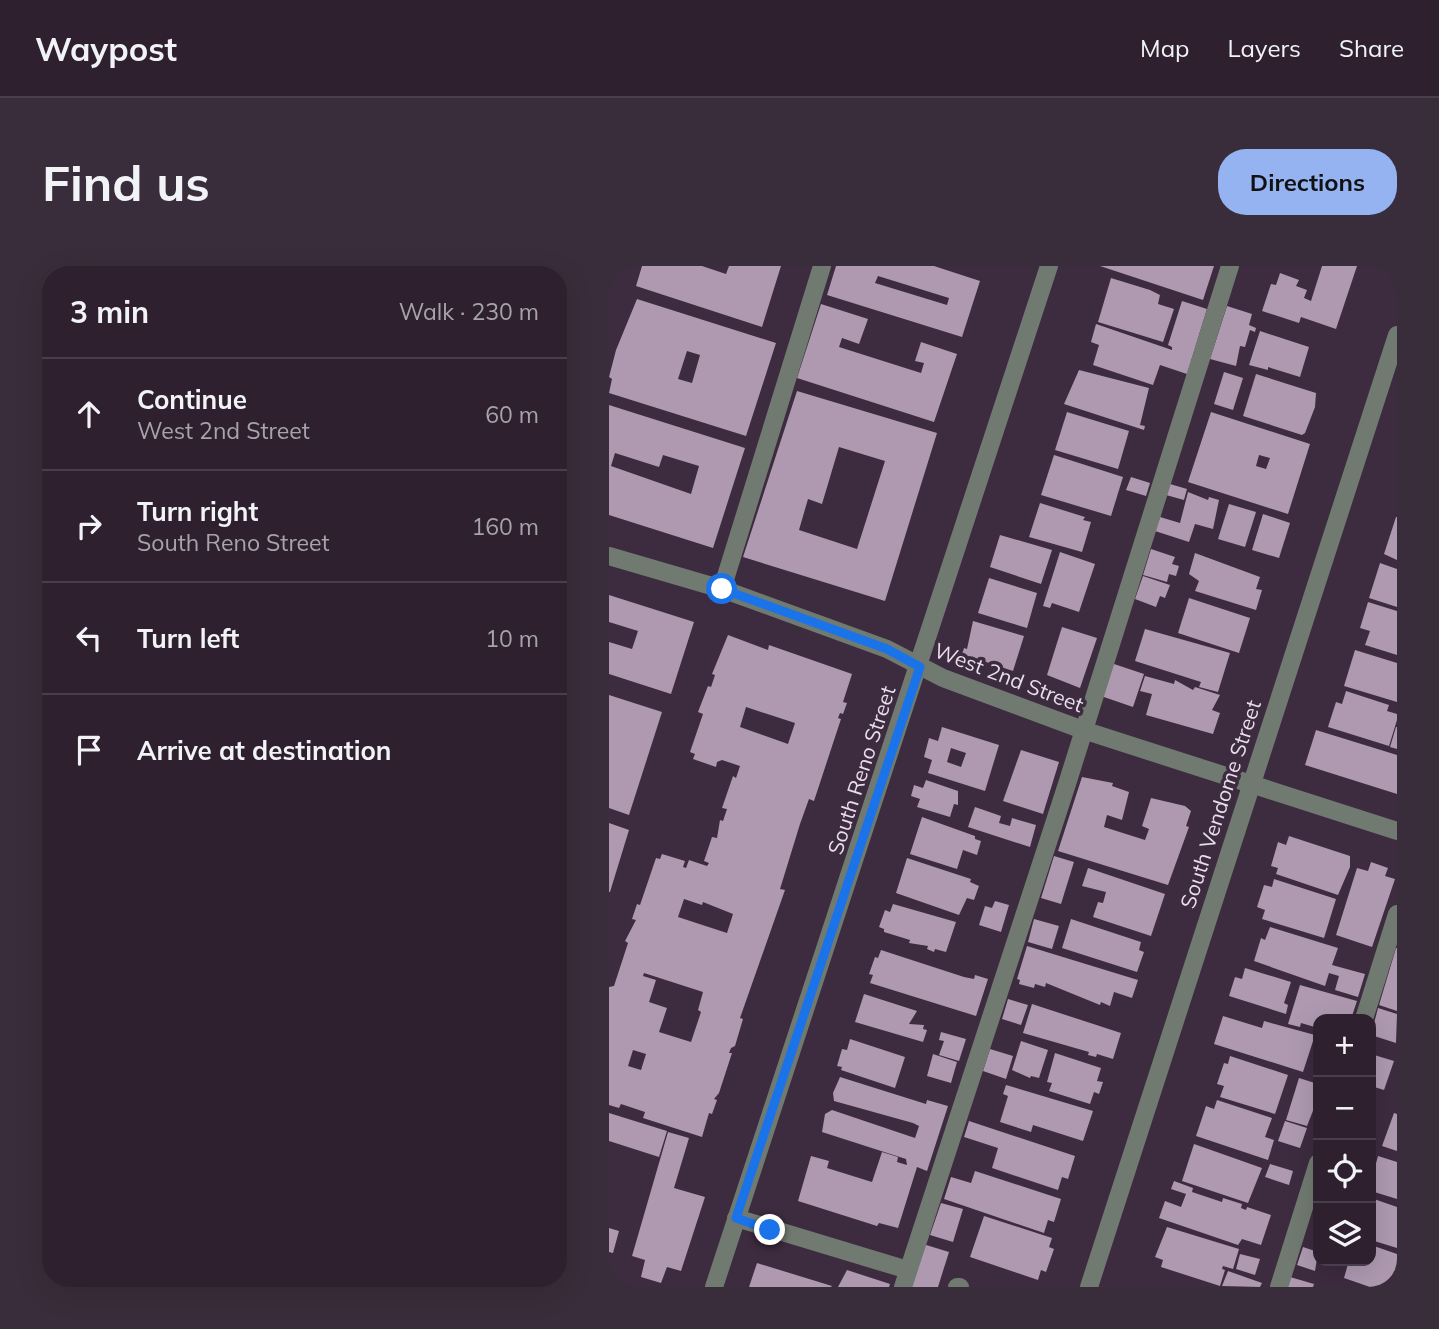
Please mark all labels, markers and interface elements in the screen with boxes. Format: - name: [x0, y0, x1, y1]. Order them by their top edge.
- text: Waypost: [35, 28, 177, 69]
- text: Map: [1140, 33, 1189, 63]
- text: Layers: [1227, 33, 1301, 63]
- text: Share: [1339, 33, 1404, 63]
- button: Directions: [1218, 149, 1397, 215]
- text: Find us: [42, 152, 210, 213]
- text: 3 min: [70, 293, 149, 331]
- text: Walk · 230 m: [399, 297, 539, 326]
- text: Continue: [137, 383, 247, 416]
- icon: ahead: [70, 395, 108, 433]
- text: 60 m: [485, 400, 539, 429]
- text: West 2nd Street: [137, 416, 310, 445]
- text: Turn right: [137, 495, 258, 528]
- icon: right: [70, 507, 108, 545]
- text: 160 m: [471, 512, 539, 541]
- text: South Reno Street: [137, 528, 330, 557]
- route start: [706, 573, 737, 604]
- icon: left: [70, 619, 108, 657]
- text: Turn left: [137, 622, 239, 655]
- text: 10 m: [485, 624, 539, 653]
- street label: West 2nd Street: [931, 637, 1087, 717]
- street label: South Reno Street: [821, 682, 901, 858]
- street label: South Vendome Street: [1174, 697, 1266, 911]
- icon: arrive: [70, 731, 108, 769]
- text: Arrive at destination: [137, 734, 392, 767]
- map controls: [1313, 1014, 1376, 1266]
- button: +: [1313, 1014, 1376, 1077]
- button: −: [1313, 1077, 1376, 1140]
- button: locate: [1313, 1140, 1376, 1203]
- button: layers: [1313, 1203, 1376, 1266]
- route end: [754, 1214, 785, 1245]

